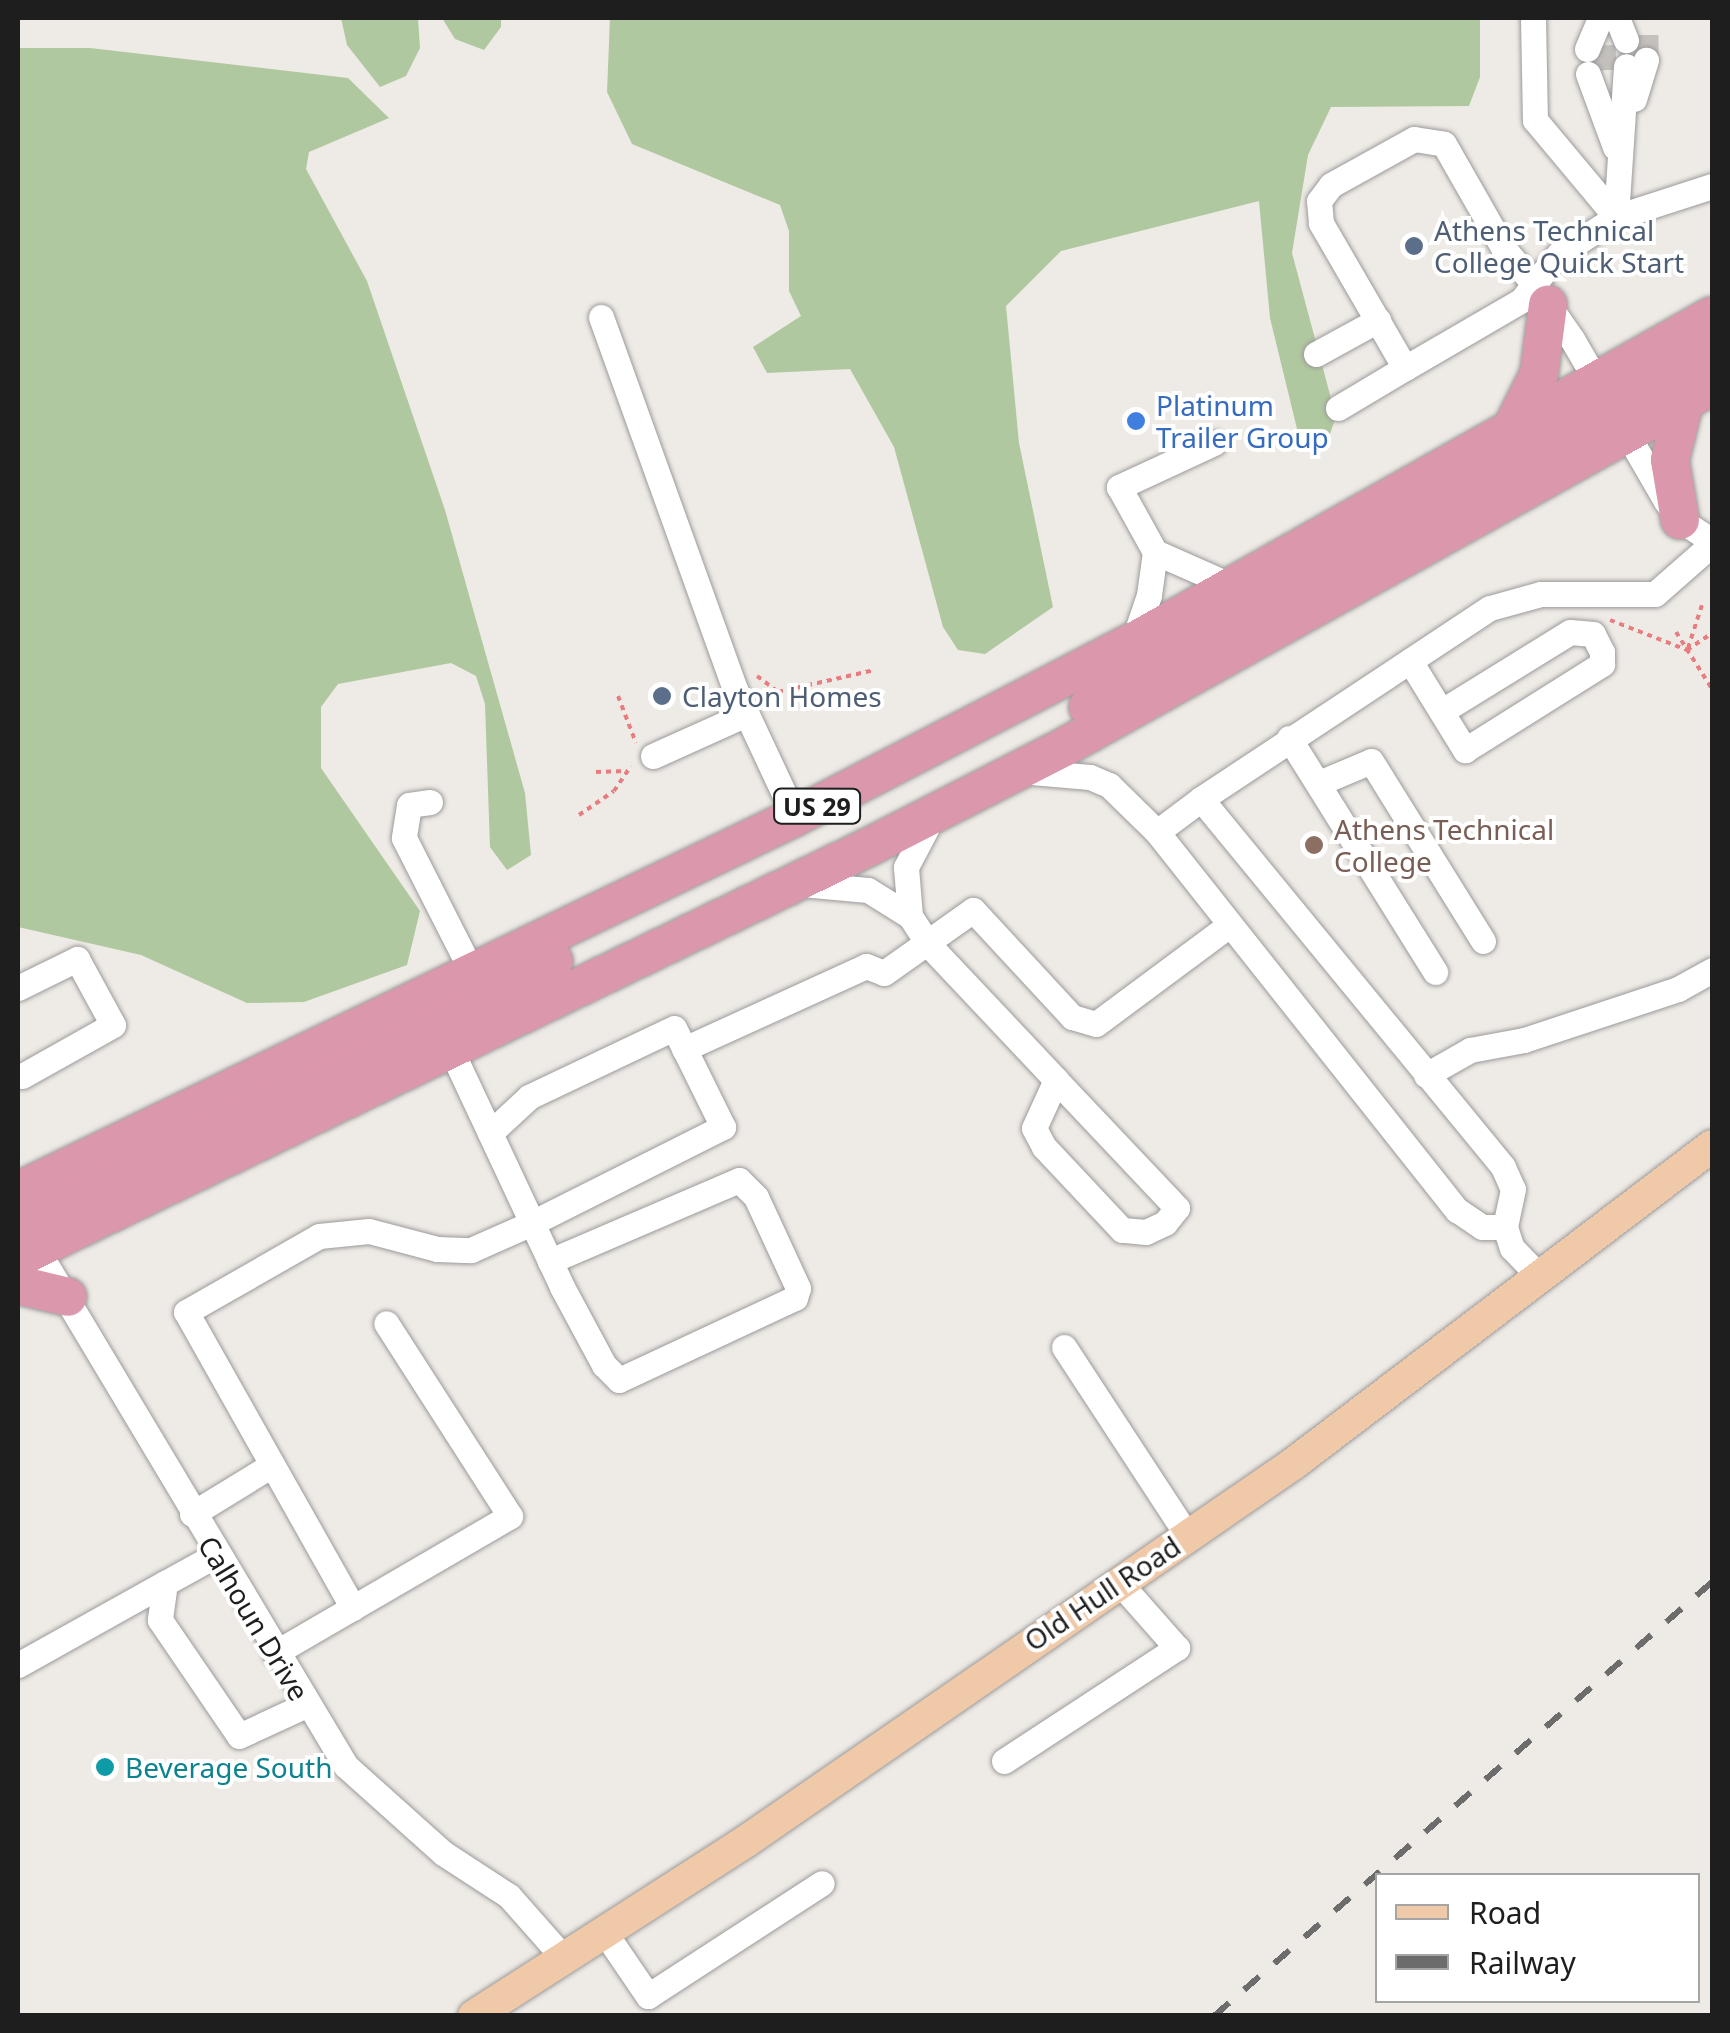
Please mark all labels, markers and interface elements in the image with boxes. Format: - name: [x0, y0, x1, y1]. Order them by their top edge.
- place label: Athens Technical College Quick Start: [1434, 213, 1684, 279]
- marker: Athens Technical College Quick Start: [1403, 235, 1425, 257]
- place label: Platinum Trailer Group: [1156, 388, 1329, 454]
- marker: Platinum Trailer Group: [1125, 410, 1147, 432]
- place label: Clayton Homes: [682, 679, 882, 713]
- marker: Clayton Homes: [651, 685, 673, 707]
- road number: US 29: [772, 786, 862, 826]
- place label: Athens Technical College: [1334, 812, 1554, 878]
- marker: Athens Technical College: [1303, 834, 1325, 856]
- street label: Old Hull Road: [1018, 1529, 1186, 1657]
- street label: Calhoun Drive: [192, 1530, 316, 1706]
- place label: Beverage South: [125, 1750, 332, 1784]
- marker: Beverage South: [94, 1756, 116, 1778]
- legend: [1375, 1873, 1700, 2003]
- text: Road: [1469, 1892, 1541, 1933]
- text: Railway: [1469, 1942, 1576, 1983]

